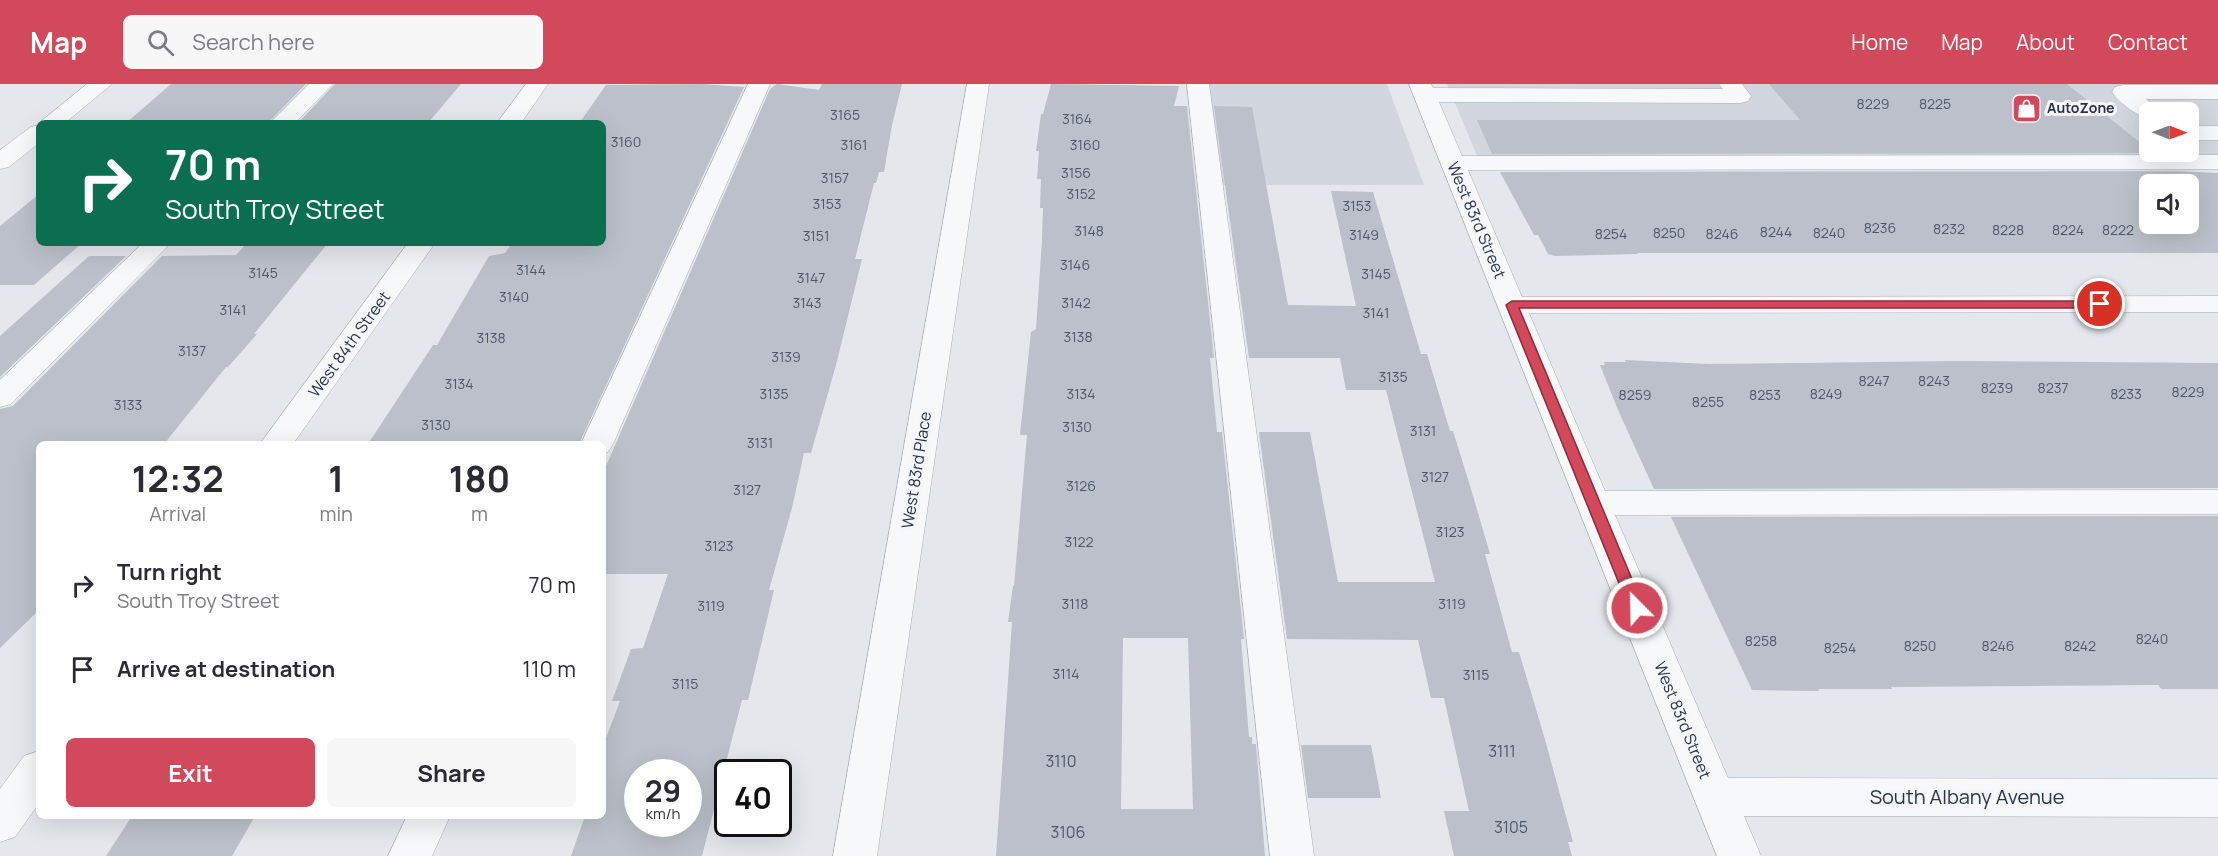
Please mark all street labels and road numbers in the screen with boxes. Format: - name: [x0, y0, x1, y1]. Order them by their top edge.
- street label: West 83rd Street: [1442, 158, 1512, 282]
- street label: West 84th Street: [303, 286, 395, 402]
- street label: West 83rd Place: [896, 410, 936, 530]
- street label: West 83rd Street: [1649, 658, 1717, 782]
- street label: South Albany Avenue: [1870, 783, 2064, 810]

